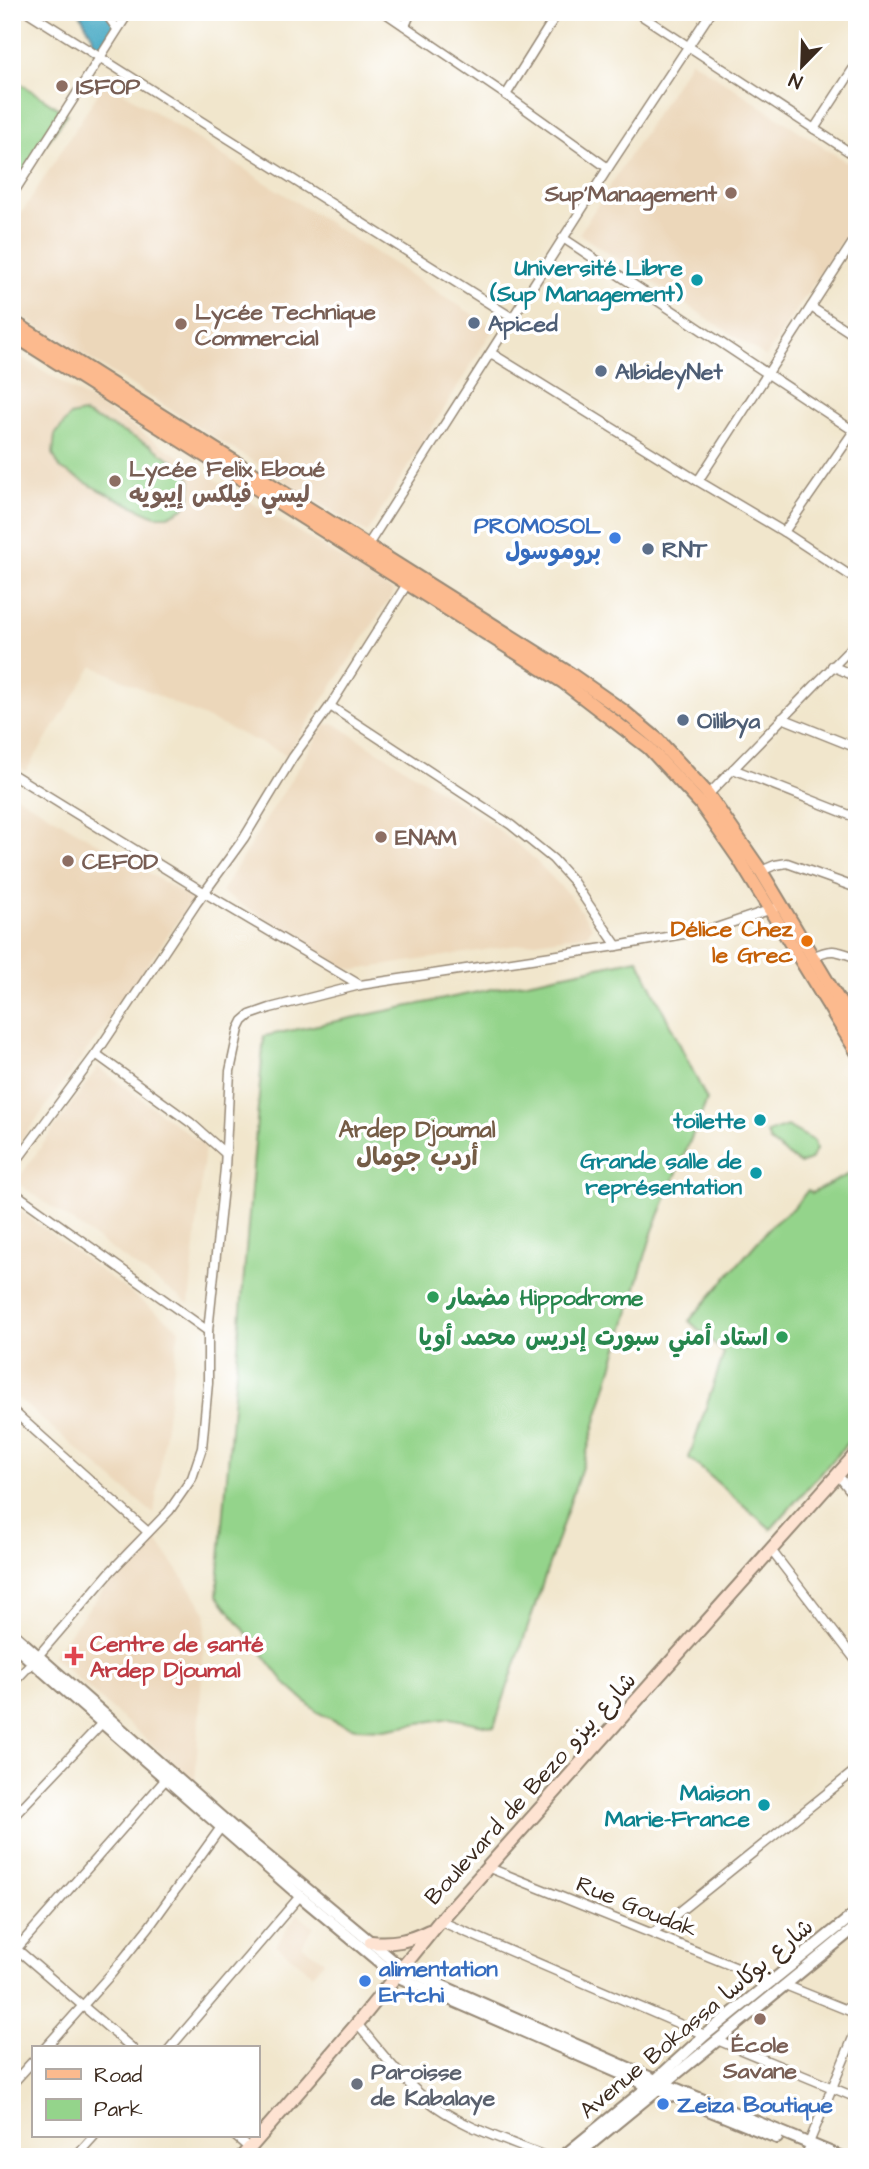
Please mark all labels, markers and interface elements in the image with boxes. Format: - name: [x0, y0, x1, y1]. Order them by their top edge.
- north arrow: [768, 32, 838, 102]
- text: N: [785, 65, 807, 95]
- place label: ISFOP: [76, 71, 141, 103]
- marker: ISFOP: [54, 78, 70, 94]
- place label: Sup'Management: [544, 178, 718, 211]
- marker: Sup'Management: [723, 185, 739, 201]
- place label: Université Libre (Sup Management): [489, 252, 684, 311]
- marker: Université Libre (Sup Management): [689, 272, 705, 288]
- place label: Lycée Technique Commercial: [195, 296, 376, 354]
- place label: Apiced: [488, 308, 558, 340]
- marker: Apiced: [466, 315, 482, 331]
- marker: Lycée Technique Commercial: [173, 316, 189, 332]
- place label: AlbideyNet: [615, 356, 723, 390]
- marker: AlbideyNet: [593, 363, 609, 379]
- place label: Lycée Felix Eboué ليسي فيلكس إيبويه: [129, 453, 326, 515]
- marker: Lycée Felix Eboué ليسي فيلكس إيبويه: [107, 473, 123, 489]
- place label: PROMOSOL بروموسول: [474, 510, 601, 568]
- marker: PROMOSOL بروموسول: [607, 530, 623, 546]
- place label: RNT: [662, 534, 708, 566]
- marker: RNT: [640, 541, 656, 557]
- place label: Oilibya: [697, 705, 761, 739]
- marker: Oilibya: [675, 712, 691, 728]
- place label: ENAM: [395, 822, 457, 854]
- marker: ENAM: [373, 829, 389, 845]
- place label: CEFOD: [82, 846, 158, 878]
- marker: CEFOD: [60, 853, 76, 869]
- place label: Délice Chez le Grec: [671, 913, 794, 971]
- marker: Délice Chez le Grec: [799, 933, 815, 949]
- place label: toilette: [672, 1105, 747, 1137]
- marker: toilette: [752, 1112, 768, 1128]
- district label: Ardep Djoumal أردب جومال: [338, 1113, 496, 1175]
- place label: Grande salle de représentation: [580, 1145, 743, 1203]
- marker: Grande salle de représentation: [748, 1165, 764, 1181]
- place label: مضمار Hippodrome: [445, 1282, 644, 1314]
- marker: مضمار Hippodrome: [425, 1289, 441, 1305]
- place label: استاد أمني سبورت إدريس محمد أويا: [419, 1322, 768, 1358]
- marker: استاد أمني سبورت إدريس محمد أويا: [774, 1329, 790, 1345]
- place label: Centre de santé Ardep Djoumal: [90, 1628, 264, 1686]
- marker: Centre de santé Ardep Djoumal: [64, 1646, 84, 1666]
- street label: Boulevard de Bezo شارع بيزو: [418, 1665, 644, 1912]
- place label: Maison Marie-France: [605, 1777, 751, 1835]
- marker: Maison Marie-France: [756, 1797, 772, 1813]
- street label: Rue Goudak: [571, 1868, 702, 1946]
- street label: Avenue Bokassa شارع بوكاسا: [573, 1911, 820, 2126]
- place label: alimentation Ertchi: [378, 1953, 498, 2011]
- marker: alimentation Ertchi: [357, 1973, 373, 1989]
- marker: École Savane: [752, 2011, 768, 2027]
- place label: École Savane: [722, 2029, 798, 2087]
- legend: [32, 2046, 259, 2138]
- place label: Paroisse de Kabalaye: [370, 2056, 496, 2116]
- text: Road: [94, 2061, 142, 2090]
- marker: Paroisse de Kabalaye: [349, 2076, 365, 2092]
- place label: Zeiza Boutique: [677, 2089, 834, 2121]
- text: Park: [94, 2095, 143, 2124]
- marker: Zeiza Boutique: [655, 2096, 671, 2112]

